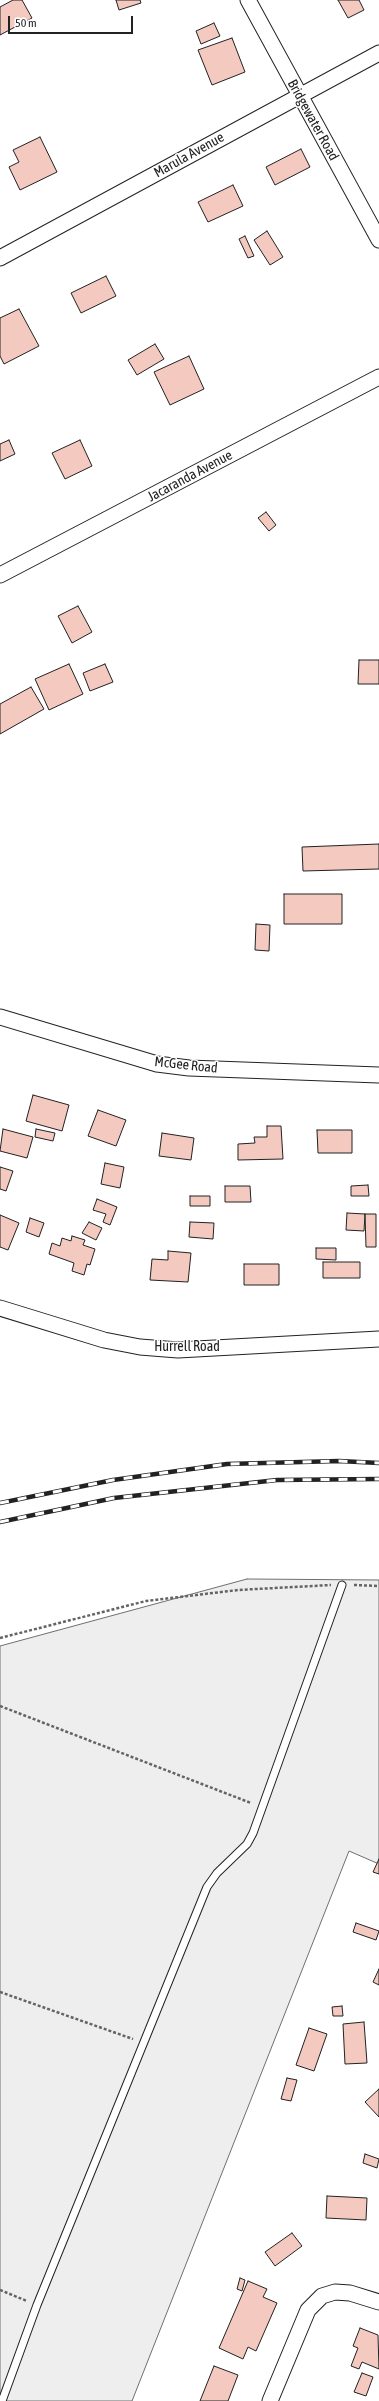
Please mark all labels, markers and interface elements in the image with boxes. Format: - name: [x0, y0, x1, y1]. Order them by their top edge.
- scale bar: [10, 8, 135, 34]
- text: 50 m: [15, 16, 37, 30]
- street label: Bridgewater Road: [284, 76, 342, 164]
- street label: Marula Avenue: [151, 129, 227, 181]
- street label: Jacaranda Avenue: [145, 447, 235, 505]
- street label: McGee Road: [154, 1053, 218, 1077]
- street label: Hurrell Road: [154, 1339, 220, 1355]

